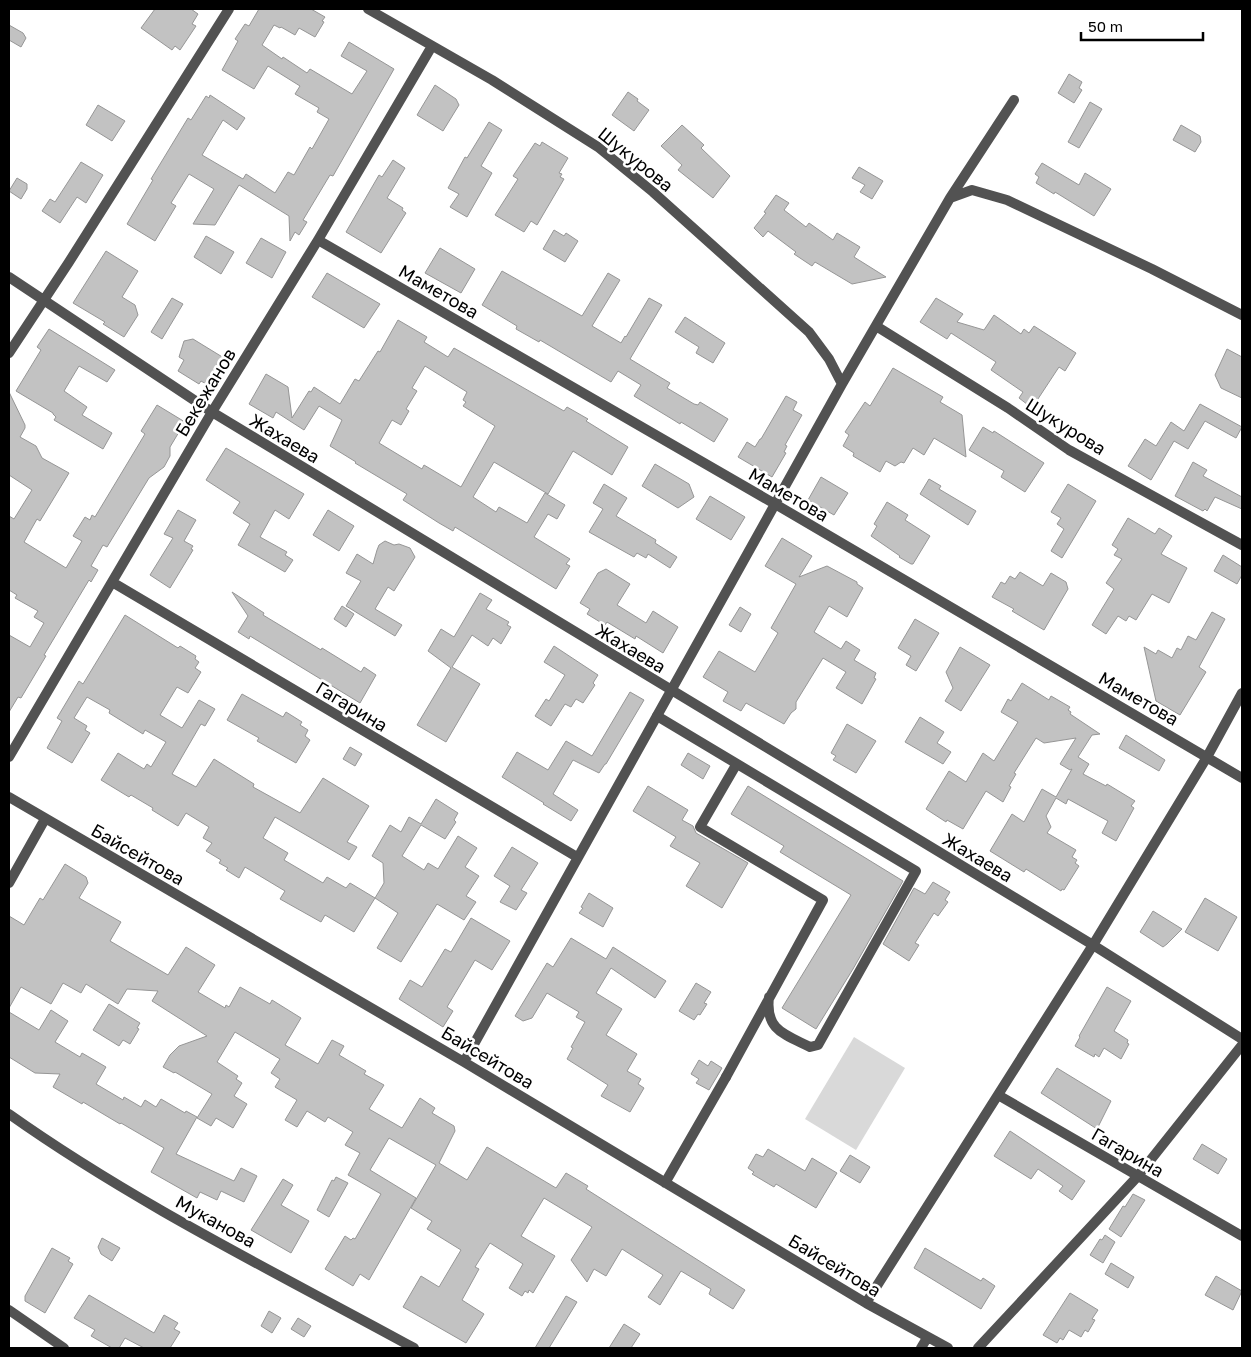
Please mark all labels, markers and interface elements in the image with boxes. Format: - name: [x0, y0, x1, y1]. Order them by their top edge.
- scale bar: [1081, 10, 1204, 42]
- text: 50 m: [1088, 17, 1123, 35]
- street label: Шукурова: [594, 122, 678, 196]
- street label: Маметова: [395, 259, 483, 323]
- street label: Бекежанов: [170, 344, 240, 440]
- street label: Шукурова: [1022, 393, 1110, 459]
- street label: Жахаева: [246, 408, 324, 468]
- street label: Маметова: [745, 462, 833, 526]
- street label: Жахаева: [592, 618, 670, 678]
- street label: Маметова: [1095, 666, 1183, 730]
- street label: Гагарина: [312, 676, 392, 736]
- street label: Байсейтова: [87, 818, 189, 890]
- street label: Жахаева: [939, 827, 1017, 887]
- street label: Байсейтова: [438, 1021, 538, 1093]
- street label: Гагарина: [1088, 1123, 1168, 1181]
- street label: Муканова: [172, 1190, 260, 1252]
- street label: Байсейтова: [785, 1229, 885, 1301]

